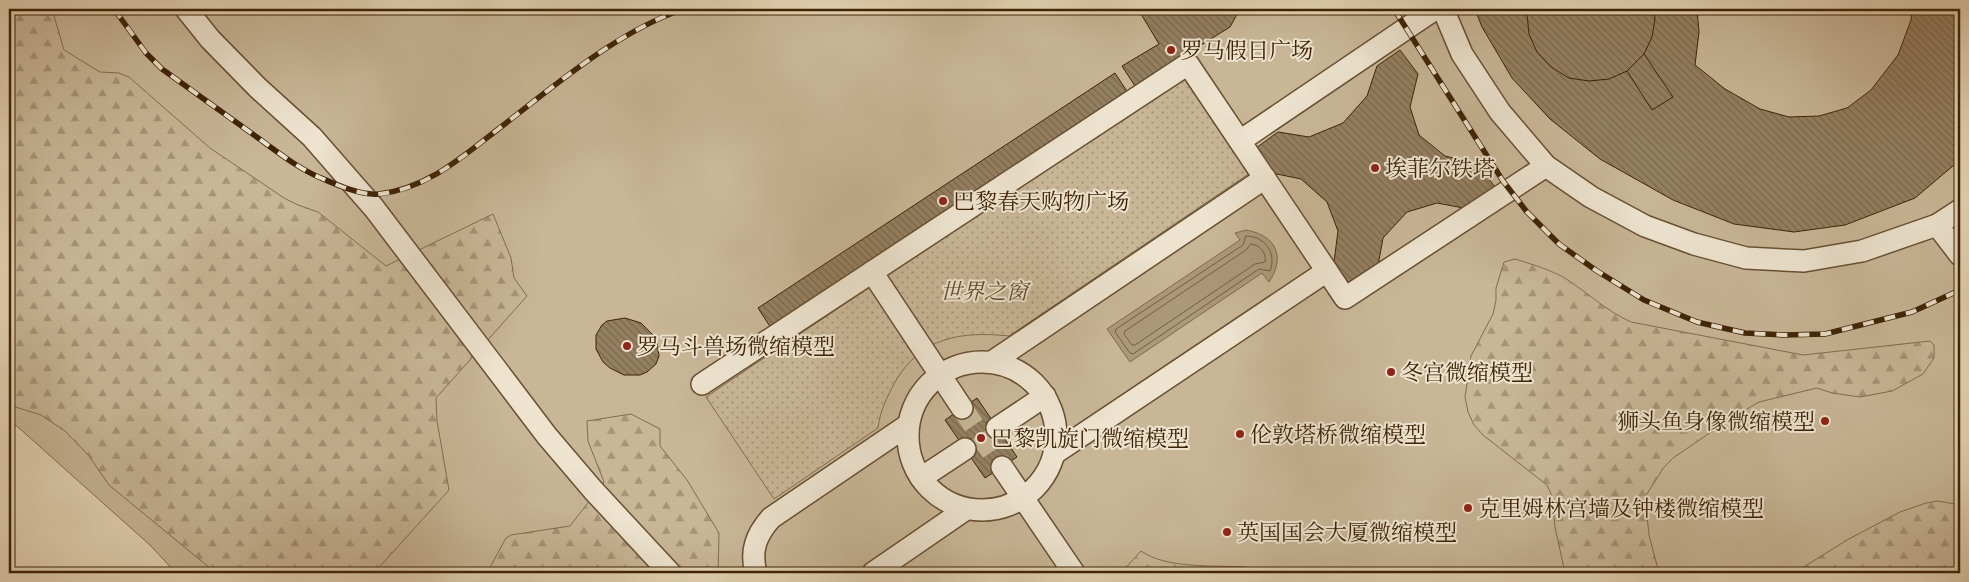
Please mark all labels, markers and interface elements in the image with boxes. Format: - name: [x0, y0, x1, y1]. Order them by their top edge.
- place label: 罗马假日广场: [1181, 36, 1313, 65]
- marker: 罗马假日广场: [1165, 44, 1177, 56]
- place label: 埃菲尔铁塔: [1385, 154, 1495, 183]
- marker: 埃菲尔铁塔: [1369, 162, 1381, 174]
- place label: 巴黎春天购物广场: [953, 187, 1129, 216]
- marker: 巴黎春天购物广场: [937, 195, 949, 207]
- park label: 世界之窗: [940, 277, 1031, 306]
- place label: 罗马斗兽场微缩模型: [637, 332, 835, 361]
- marker: 罗马斗兽场微缩模型: [621, 340, 633, 352]
- place label: 冬宫微缩模型: [1401, 358, 1533, 387]
- marker: 冬宫微缩模型: [1385, 366, 1397, 378]
- place label: 狮头鱼身像微缩模型: [1617, 407, 1815, 436]
- marker: 狮头鱼身像微缩模型: [1819, 415, 1831, 427]
- place label: 伦敦塔桥微缩模型: [1250, 420, 1426, 449]
- place label: 巴黎凯旋门微缩模型: [991, 424, 1189, 453]
- marker: 伦敦塔桥微缩模型: [1234, 428, 1246, 440]
- marker: 巴黎凯旋门微缩模型: [975, 432, 987, 444]
- place label: 克里姆林宫墙及钟楼微缩模型: [1478, 494, 1764, 523]
- marker: 克里姆林宫墙及钟楼微缩模型: [1462, 502, 1474, 514]
- place label: 英国国会大厦微缩模型: [1237, 518, 1457, 547]
- marker: 英国国会大厦微缩模型: [1221, 526, 1233, 538]

